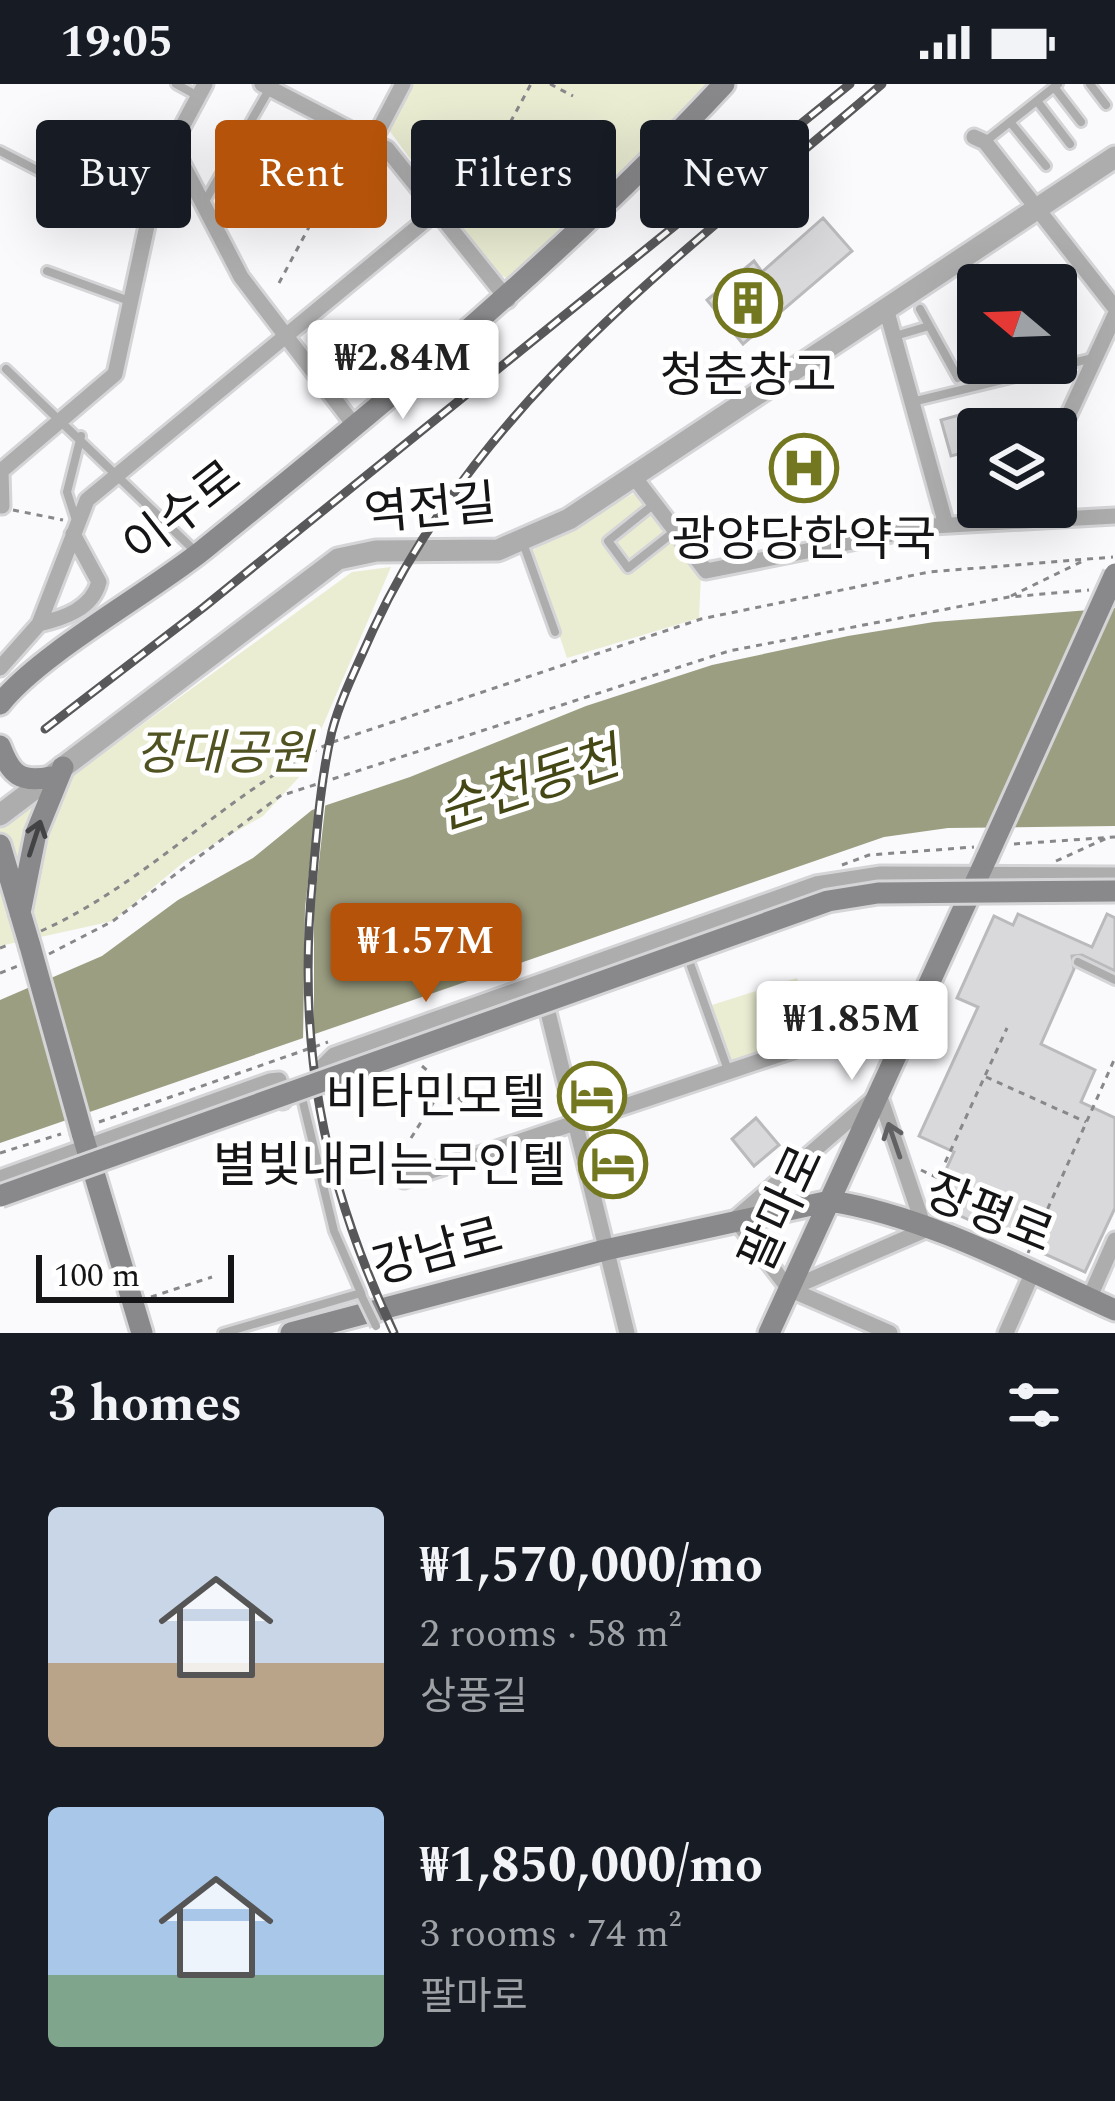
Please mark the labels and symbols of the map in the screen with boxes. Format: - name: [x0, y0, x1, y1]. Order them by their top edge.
- north arrow: [957, 264, 1077, 384]
- building icon: 청춘창고: [713, 268, 783, 338]
- pin: ₩2.84M: [305, 320, 501, 422]
- place label: 청춘창고: [660, 340, 836, 413]
- hospital icon: 광양당한약국: [769, 433, 839, 503]
- street label: 이수로: [108, 443, 257, 583]
- street label: 역전길: [361, 467, 499, 552]
- place label: 광양당한약국: [672, 504, 936, 577]
- park label: 장대공원: [136, 718, 316, 791]
- water label: 순천동천: [428, 718, 635, 852]
- one-way arrow: [25, 820, 47, 858]
- pin: ₩1.57M: [328, 903, 524, 1005]
- pin: ₩1.85M: [754, 981, 950, 1083]
- hotel icon: 비타민모텔: [557, 1061, 627, 1131]
- place label: 비타민모텔: [325, 1062, 546, 1135]
- one-way arrow: [882, 1122, 904, 1160]
- hotel icon: 별빛내리는무인텔: [578, 1129, 648, 1199]
- place label: 별빛내리는무인텔: [213, 1130, 566, 1203]
- street label: 팔마로: [721, 1134, 843, 1285]
- street label: 장평로: [914, 1156, 1064, 1273]
- street label: 강남로: [364, 1200, 511, 1305]
- scale bar: [36, 1249, 234, 1302]

